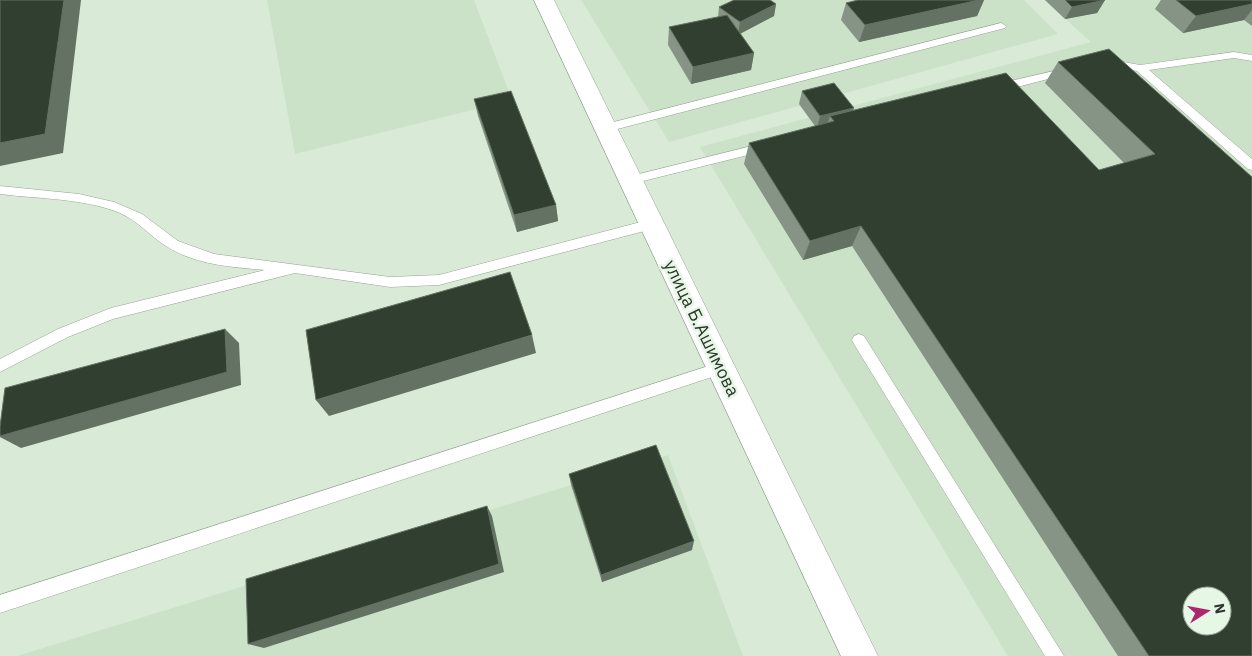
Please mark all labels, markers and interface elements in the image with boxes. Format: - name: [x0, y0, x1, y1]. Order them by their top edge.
- street label: улица Б.Ашимова: [659, 256, 745, 400]
- north arrow: [1182, 586, 1232, 636]
- text: N: [1210, 602, 1230, 615]

